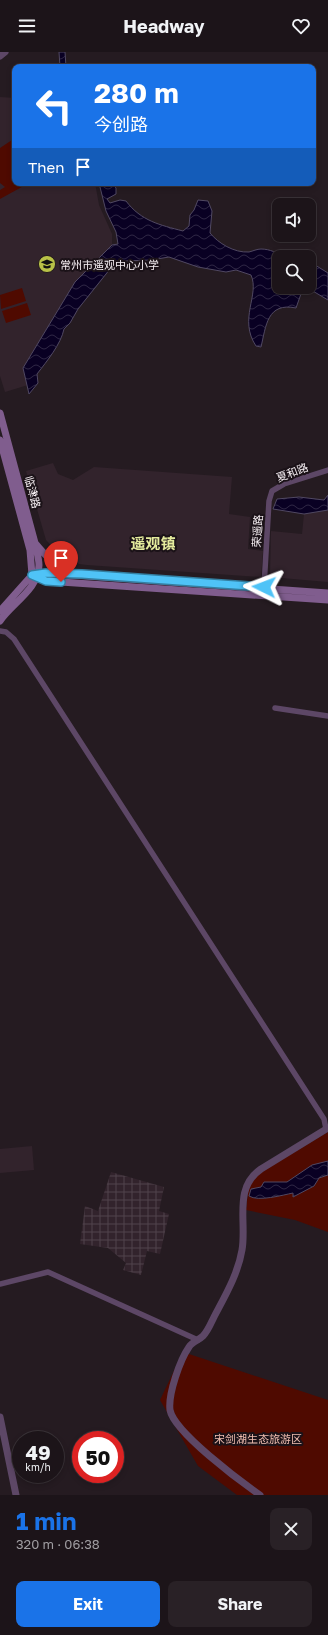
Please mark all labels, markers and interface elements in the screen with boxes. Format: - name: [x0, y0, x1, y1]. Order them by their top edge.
- icon: menu: [16, 15, 38, 37]
- text: Headway: [123, 15, 205, 37]
- icon: heart: [290, 15, 312, 37]
- text: 280 m: [94, 76, 179, 109]
- icon: left: [28, 80, 80, 132]
- text: 今创路: [94, 113, 148, 135]
- icon: arrive: [72, 156, 94, 178]
- text: Then: [28, 158, 64, 176]
- map controls: [272, 198, 316, 294]
- button: sound: [272, 198, 316, 242]
- button: search: [272, 250, 316, 294]
- school or university icon: 常州市遥观中心小学: [37, 254, 57, 274]
- place label: 常州市遥观中心小学: [60, 258, 159, 271]
- street label: 夏和路: [274, 460, 310, 484]
- street label: 临津路: [22, 474, 44, 510]
- street label: 荣遥路: [249, 514, 265, 548]
- district label: 遥观镇: [130, 534, 176, 552]
- pin: [44, 541, 78, 582]
- icon: arrive: [50, 547, 72, 569]
- position arrow: [243, 566, 285, 608]
- speed limit sign: 50: [72, 1431, 124, 1483]
- park label: 宋剑湖生态旅游区: [214, 1432, 302, 1445]
- text: 49: [25, 1440, 51, 1464]
- text: km/h: [25, 1461, 51, 1473]
- text: 1 min: [16, 1506, 76, 1535]
- button: close: [270, 1508, 312, 1550]
- text: 320 m · 06:38: [16, 1536, 100, 1552]
- button: Exit: [16, 1581, 160, 1627]
- button: Share: [168, 1581, 312, 1627]

